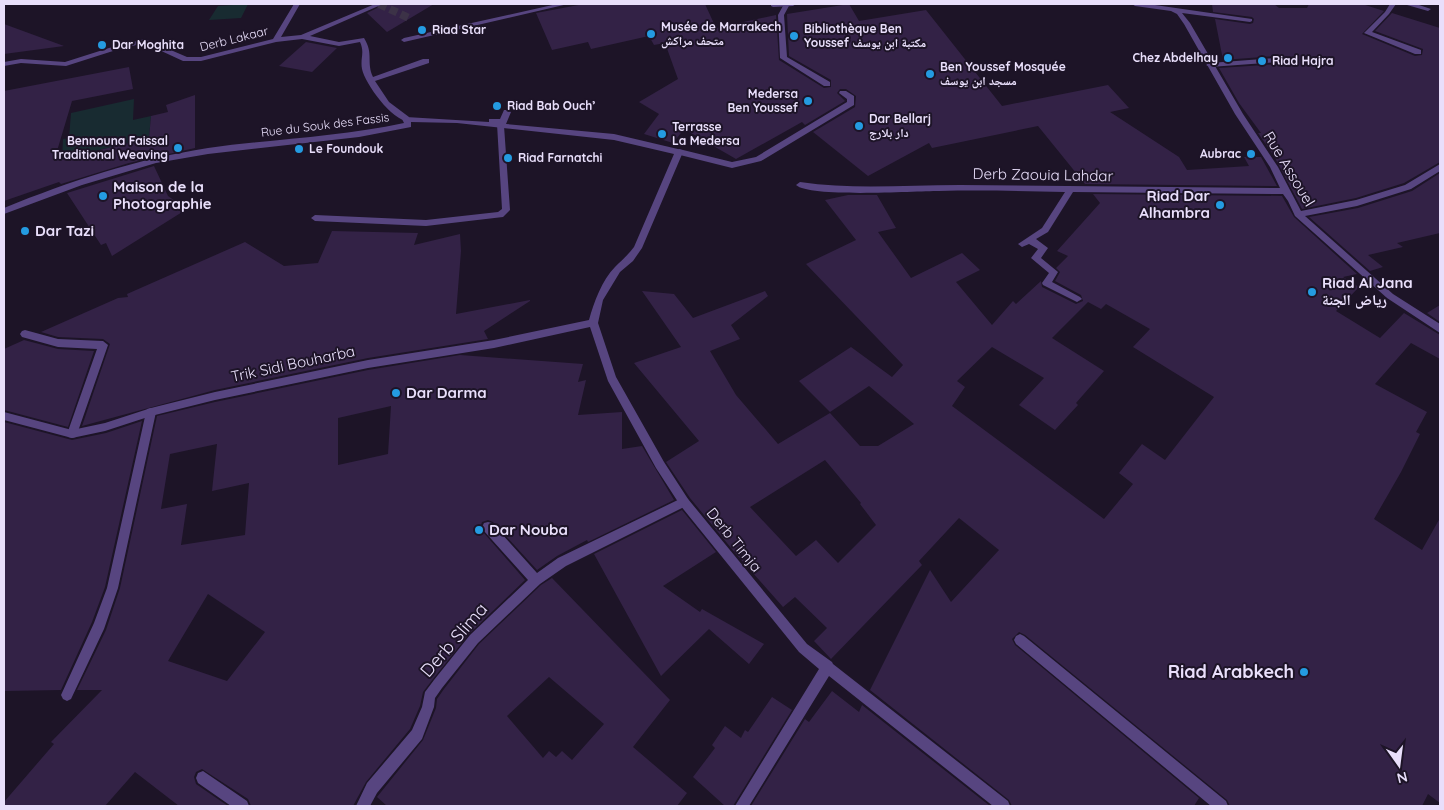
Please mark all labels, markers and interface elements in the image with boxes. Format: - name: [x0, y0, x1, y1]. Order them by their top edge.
- place label: Musée de Marrakech متحف مراكش: [661, 19, 781, 49]
- place label: Bibliothèque Ben Youssef مكتبة ابن يوسف: [804, 21, 926, 51]
- place label: Riad Star: [432, 22, 486, 37]
- street label: Derb Lakaar: [198, 23, 270, 54]
- marker: Riad Star: [416, 24, 428, 36]
- marker: Musée de Marrakech متحف مراكش: [645, 28, 657, 40]
- marker: Bibliothèque Ben Youssef مكتبة ابن يوسف: [788, 30, 800, 42]
- place label: Dar Moghita: [112, 37, 184, 52]
- marker: Dar Moghita: [96, 39, 108, 51]
- place label: Chez Abdelhay: [1133, 50, 1218, 65]
- marker: Chez Abdelhay: [1222, 52, 1234, 64]
- place label: Riad Hajra: [1272, 53, 1334, 68]
- marker: Riad Hajra: [1256, 55, 1268, 67]
- place label: Ben Youssef Mosquée مسجد ابن يوسف: [940, 59, 1066, 89]
- marker: Ben Youssef Mosquée مسجد ابن يوسف: [924, 68, 936, 80]
- place label: Medersa Ben Youssef: [727, 86, 799, 115]
- marker: Medersa Ben Youssef: [802, 95, 814, 107]
- place label: Riad Bab Ouch’: [507, 98, 596, 113]
- marker: Riad Bab Ouch’: [491, 100, 503, 112]
- street label: Rue du Souk des Fassis: [260, 109, 390, 140]
- place label: Dar Bellarj دار بلارج: [869, 111, 931, 141]
- place label: Terrasse La Medersa: [672, 119, 740, 148]
- marker: Dar Bellarj دار بلارج: [853, 120, 865, 132]
- marker: Terrasse La Medersa: [656, 128, 668, 140]
- street label: Rue Assouel: [1260, 128, 1319, 210]
- place label: Bennouna Faissal Traditional Weaving: [52, 133, 168, 162]
- place label: Le Foundouk: [309, 141, 384, 156]
- marker: Bennouna Faissal Traditional Weaving: [172, 142, 184, 154]
- marker: Le Foundouk: [293, 143, 305, 155]
- place label: Aubrac: [1200, 146, 1241, 161]
- marker: Aubrac: [1245, 148, 1257, 160]
- place label: Riad Farnatchi: [518, 150, 603, 165]
- marker: Riad Farnatchi: [502, 152, 514, 164]
- street label: Derb Zaouia Lahdar: [973, 164, 1114, 185]
- place label: Maison de la Photographie: [113, 177, 212, 213]
- place label: Riad Dar Alhambra: [1139, 186, 1210, 222]
- marker: Maison de la Photographie: [97, 190, 109, 202]
- marker: Riad Dar Alhambra: [1214, 199, 1226, 211]
- place label: Dar Tazi: [35, 221, 94, 240]
- marker: Dar Tazi: [19, 225, 31, 237]
- place label: Riad Al Jana رياض الجنة: [1322, 273, 1413, 309]
- marker: Riad Al Jana رياض الجنة: [1306, 286, 1318, 298]
- street label: Trik Sidi Bouharba: [229, 341, 357, 386]
- place label: Dar Darma: [406, 383, 487, 402]
- marker: Dar Darma: [390, 387, 402, 399]
- street label: Derb Timja: [703, 504, 766, 576]
- place label: Dar Nouba: [489, 520, 568, 539]
- marker: Dar Nouba: [473, 524, 485, 536]
- street label: Derb Slima: [415, 598, 492, 682]
- place label: Riad Arabkech: [1168, 660, 1294, 683]
- marker: Riad Arabkech: [1298, 666, 1310, 678]
- north arrow: [1374, 740, 1424, 790]
- text: N: [1395, 768, 1409, 788]

